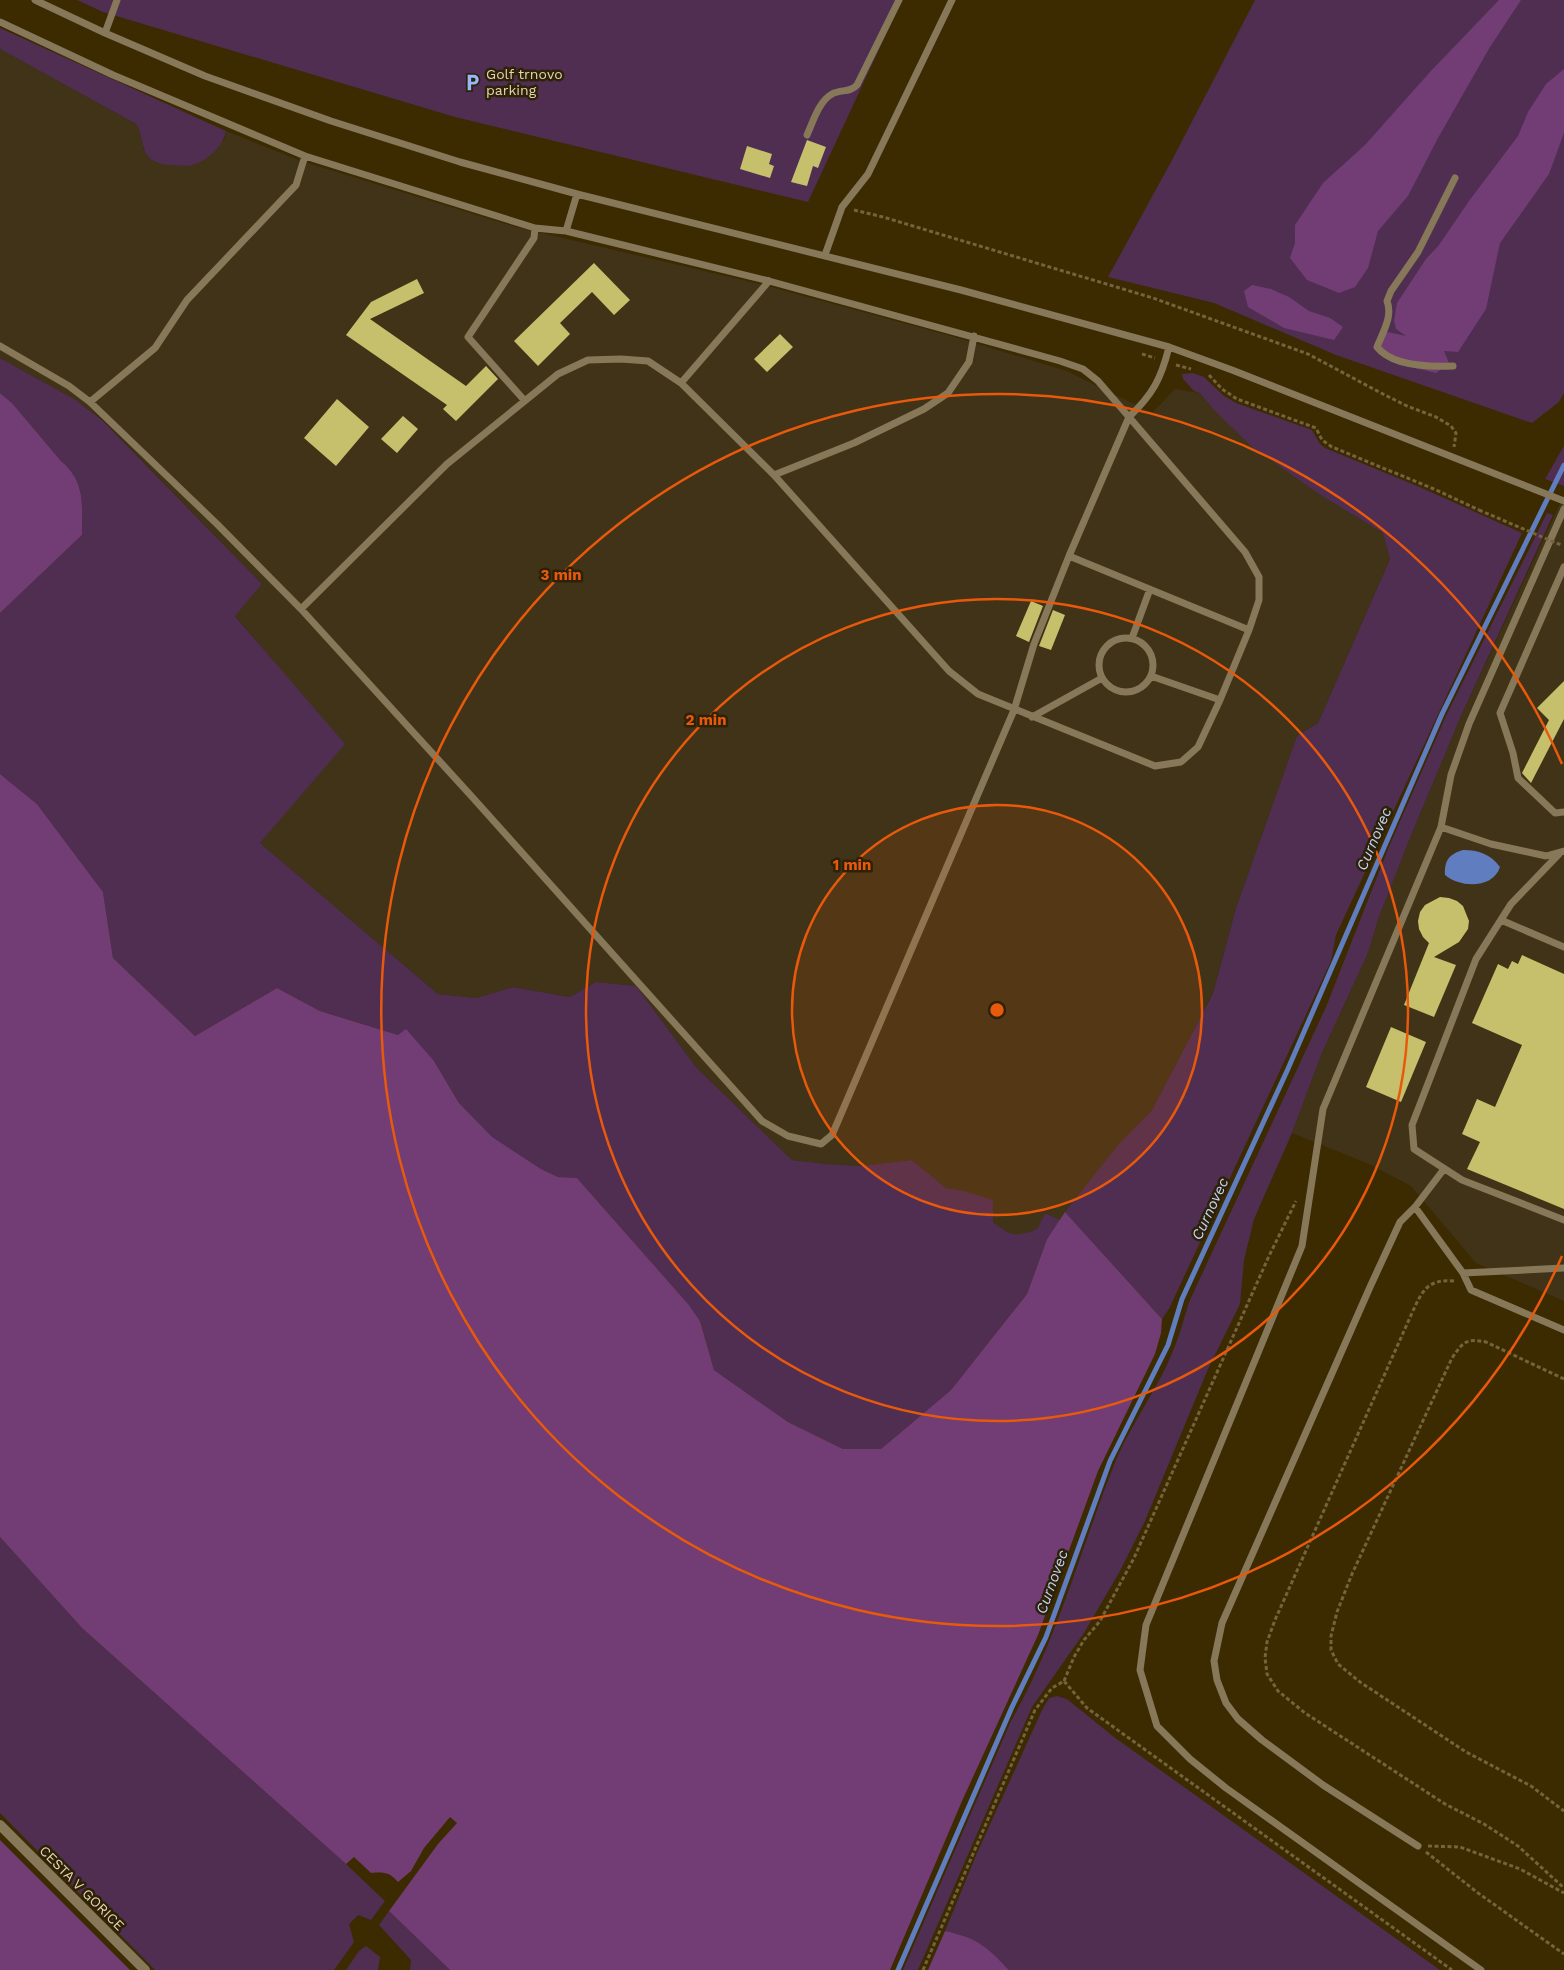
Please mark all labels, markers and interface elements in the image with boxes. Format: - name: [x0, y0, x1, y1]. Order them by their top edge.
- place label: Golf trnovo parking: [486, 66, 563, 98]
- parking icon: Golf trnovo parking: [462, 72, 482, 92]
- text: 3 min: [541, 566, 581, 584]
- text: 2 min: [685, 711, 727, 729]
- water label: Curnovec: [1353, 805, 1395, 873]
- text: 1 min: [833, 856, 871, 874]
- centre of rings: [988, 1001, 1006, 1019]
- water label: Curnovec: [1188, 1175, 1232, 1243]
- water label: Curnovec: [1032, 1548, 1072, 1616]
- street label: CESTA V GORICE: [36, 1842, 128, 1934]

